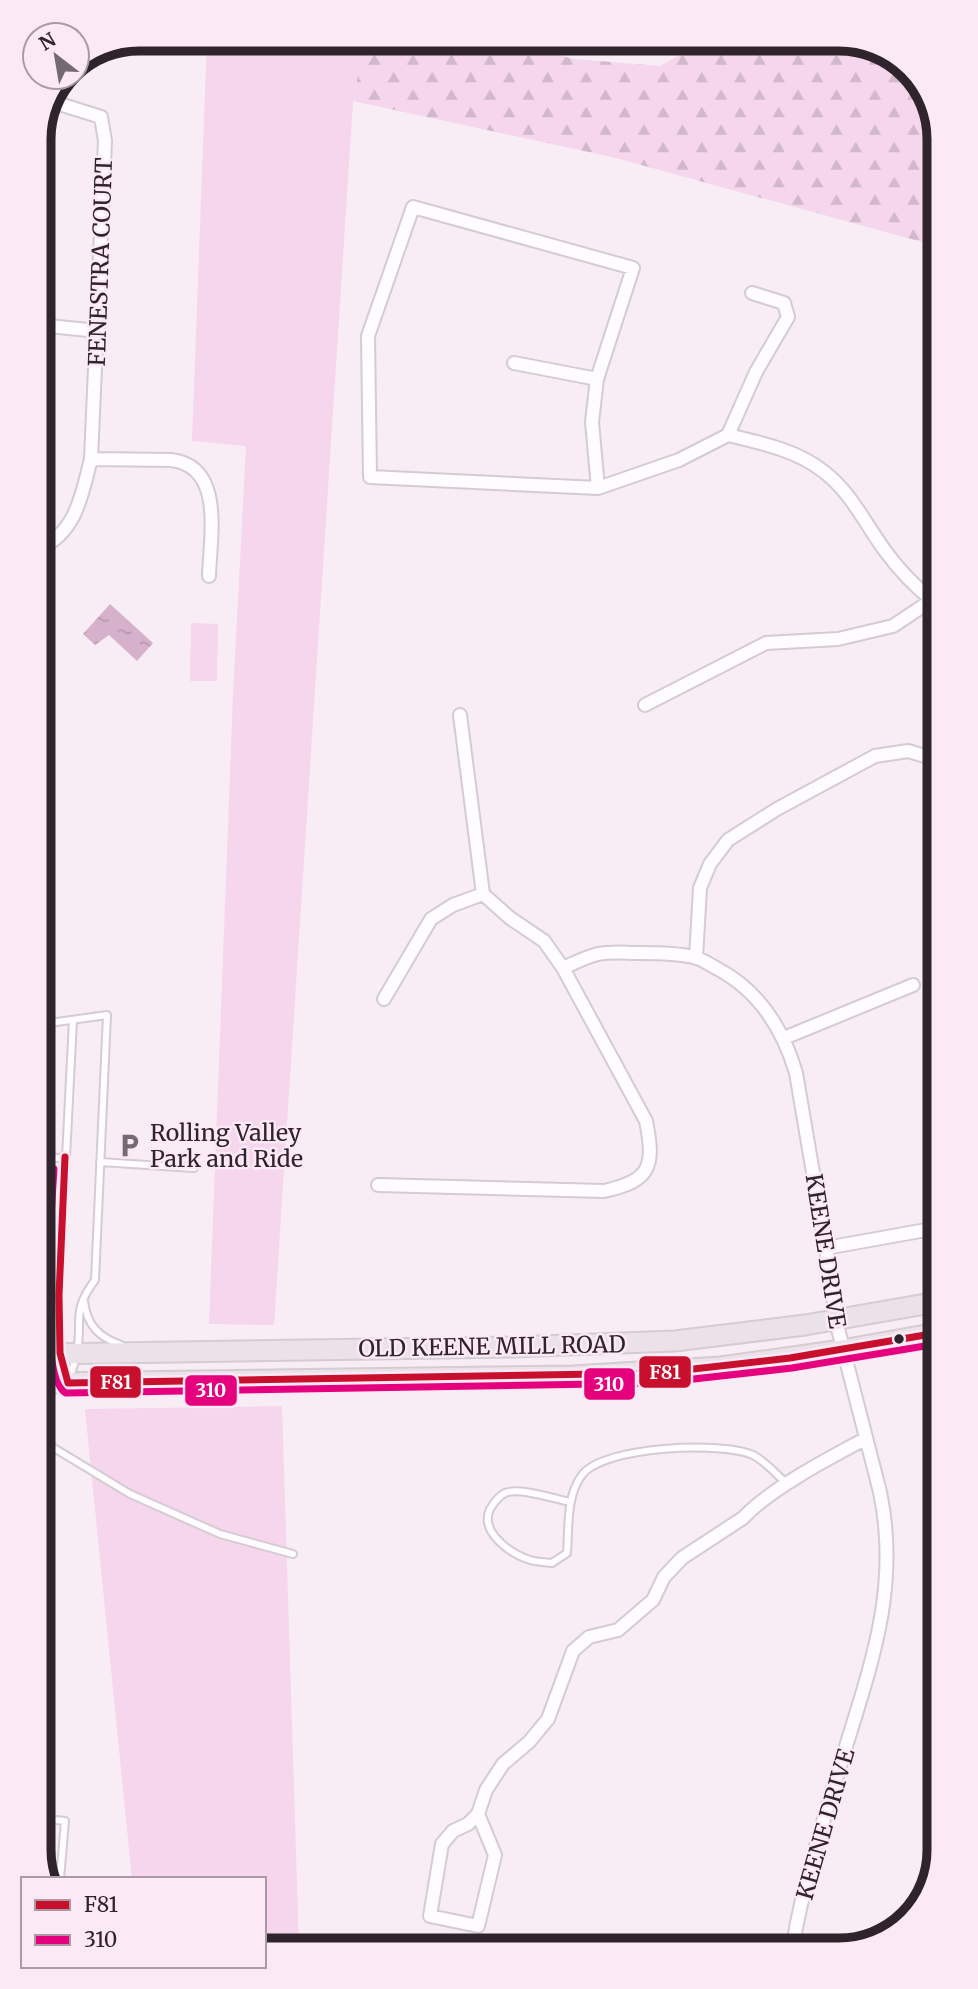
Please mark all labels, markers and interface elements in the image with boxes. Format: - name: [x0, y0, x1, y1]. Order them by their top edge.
- north arrow: [21, 21, 91, 91]
- text: N: [35, 27, 60, 56]
- street label: FENESTRA COURT: [82, 157, 118, 367]
- place label: Rolling Valley Park and Ride: [150, 1118, 303, 1173]
- parking icon: Rolling Valley Park and Ride: [116, 1131, 144, 1159]
- street label: KEENE DRIVE: [799, 1172, 853, 1331]
- street label: OLD KEENE MILL ROAD: [358, 1329, 626, 1363]
- unlabelled marker: [892, 1332, 906, 1346]
- line badge: F81: [638, 1355, 692, 1389]
- text: F81: [649, 1360, 681, 1384]
- line badge: F81: [89, 1365, 142, 1399]
- line badge: 310: [583, 1367, 636, 1401]
- text: F81: [100, 1370, 132, 1394]
- text: 310: [594, 1372, 624, 1396]
- line badge: 310: [184, 1374, 238, 1407]
- text: 310: [196, 1378, 226, 1402]
- street label: KEENE DRIVE: [790, 1745, 861, 1903]
- legend: [21, 1877, 266, 1968]
- text: F81: [84, 1891, 118, 1918]
- text: 310: [84, 1926, 117, 1953]

